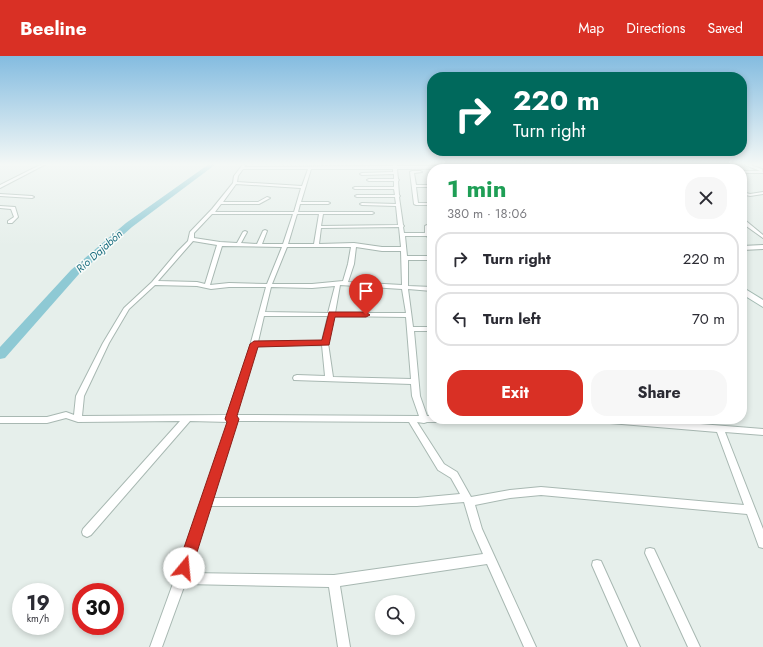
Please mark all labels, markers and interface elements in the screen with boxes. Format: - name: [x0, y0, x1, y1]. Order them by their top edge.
- text: Beeline: [20, 15, 87, 42]
- text: Map: [578, 18, 604, 38]
- text: Directions: [626, 18, 686, 38]
- text: Saved: [708, 18, 743, 38]
- text: 220 m: [513, 80, 600, 121]
- icon: right: [447, 88, 499, 140]
- text: Turn right: [513, 118, 585, 144]
- text: 1 min: [447, 171, 507, 206]
- button: close: [685, 177, 727, 219]
- text: 380 m · 18:06: [447, 204, 527, 223]
- water label: Río Dajabón: [72, 226, 126, 276]
- icon: right: [449, 248, 471, 270]
- text: Turn right: [483, 248, 551, 270]
- text: 220 m: [683, 248, 725, 270]
- pin: [349, 274, 383, 315]
- icon: arrive: [355, 280, 377, 302]
- icon: left: [449, 308, 471, 330]
- text: Turn left: [483, 308, 541, 330]
- text: 70 m: [692, 308, 725, 330]
- button: Exit: [447, 370, 583, 416]
- button: Share: [591, 370, 727, 416]
- position arrow: [163, 547, 205, 589]
- speed limit sign: 30: [72, 583, 124, 635]
- text: 19: [26, 589, 50, 618]
- map controls: [375, 595, 415, 635]
- button: search: [375, 595, 415, 635]
- text: km/h: [27, 611, 49, 626]

